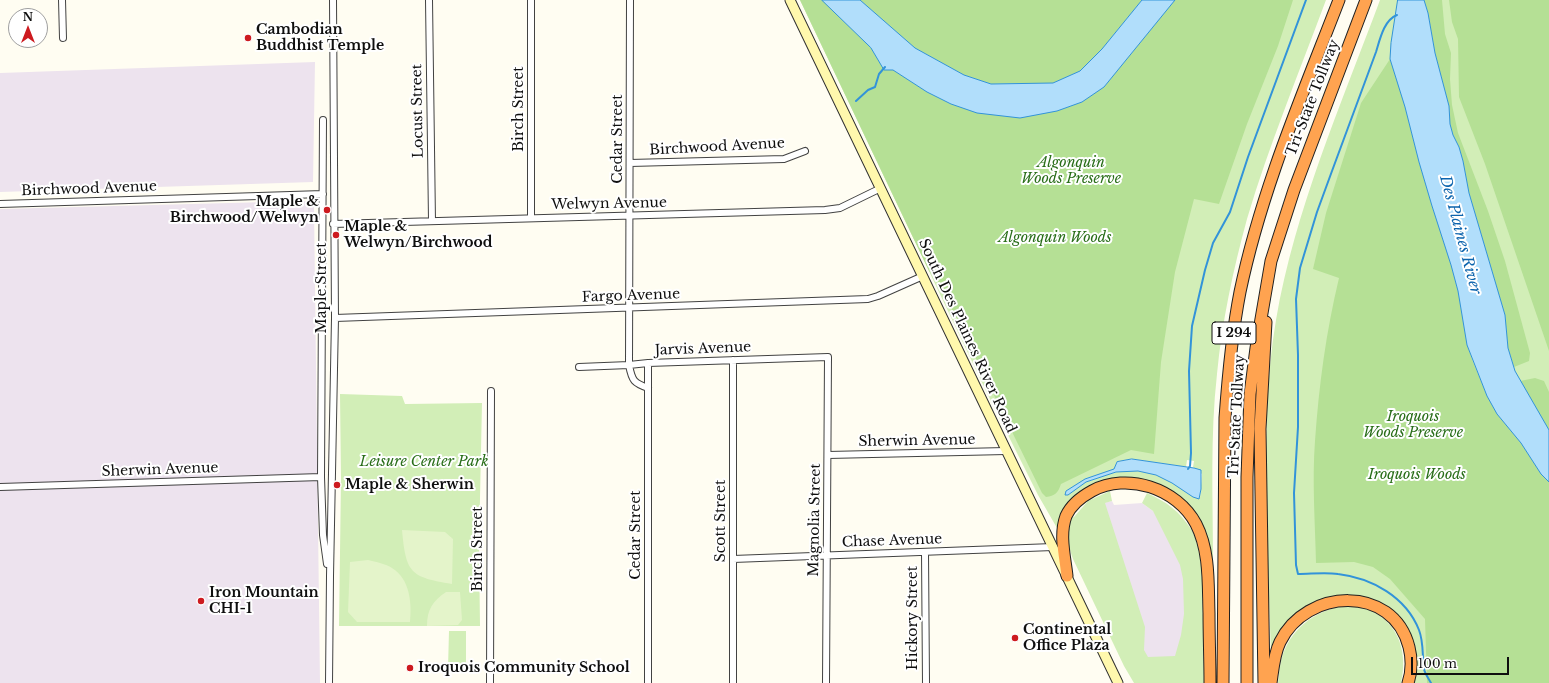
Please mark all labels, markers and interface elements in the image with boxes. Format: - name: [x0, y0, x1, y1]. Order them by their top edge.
- north arrow: [8, 8, 48, 48]
- text: N: [23, 10, 33, 24]
- place label: Cambodian Buddhist Temple: [256, 22, 384, 54]
- marker: Cambodian Buddhist Temple: [243, 33, 253, 43]
- street label: Tri-State Tollway: [1283, 37, 1343, 159]
- street label: Locust Street: [409, 64, 427, 158]
- street label: Birch Street: [511, 66, 527, 152]
- street label: Cedar Street: [610, 94, 626, 184]
- street label: Birchwood Avenue: [649, 135, 785, 159]
- park label: Algonquin Woods Preserve: [1021, 155, 1121, 188]
- water label: Des Plaines River: [1435, 174, 1485, 296]
- street label: Birchwood Avenue: [21, 178, 157, 200]
- place label: Maple & Birchwood/Welwyn: [170, 194, 319, 226]
- street label: Welwyn Avenue: [551, 195, 667, 213]
- marker: Maple & Birchwood/Welwyn: [322, 205, 332, 215]
- place label: Maple & Welwyn/Birchwood: [344, 219, 493, 252]
- marker: Maple & Welwyn/Birchwood: [331, 230, 341, 240]
- park label: Algonquin Woods: [998, 230, 1112, 246]
- street label: South Des Plaines River Road: [915, 236, 1019, 436]
- street label: Maple Street: [314, 242, 330, 334]
- street label: Fargo Avenue: [582, 286, 680, 306]
- road number: I 294: [1212, 322, 1256, 344]
- street label: Jarvis Avenue: [654, 339, 752, 359]
- street label: Tri-State Tollway: [1225, 354, 1249, 478]
- park label: Iroquois Woods Preserve: [1363, 409, 1463, 442]
- street label: Sherwin Avenue: [858, 432, 976, 450]
- park label: Leisure Center Park: [360, 454, 488, 470]
- street label: Sherwin Avenue: [101, 460, 219, 480]
- street label: Magnolia Street: [806, 463, 824, 577]
- park label: Iroquois Woods: [1368, 467, 1466, 483]
- place label: Maple & Sherwin: [345, 477, 474, 493]
- marker: Maple & Sherwin: [332, 480, 342, 490]
- street label: Scott Street: [713, 480, 729, 562]
- street label: Cedar Street: [628, 490, 644, 580]
- street label: Birch Street: [470, 506, 486, 592]
- street label: Chase Avenue: [842, 531, 942, 551]
- street label: Hickory Street: [905, 566, 921, 670]
- place label: Iron Mountain CHI-1: [209, 585, 319, 618]
- marker: Iron Mountain CHI-1: [196, 596, 206, 606]
- place label: Continental Office Plaza: [1023, 622, 1111, 654]
- marker: Continental Office Plaza: [1010, 633, 1020, 643]
- scale bar: [1413, 649, 1511, 675]
- text: 100 m: [1418, 656, 1457, 671]
- place label: Iroquois Community School: [418, 660, 630, 676]
- marker: Iroquois Community School: [405, 663, 415, 673]

